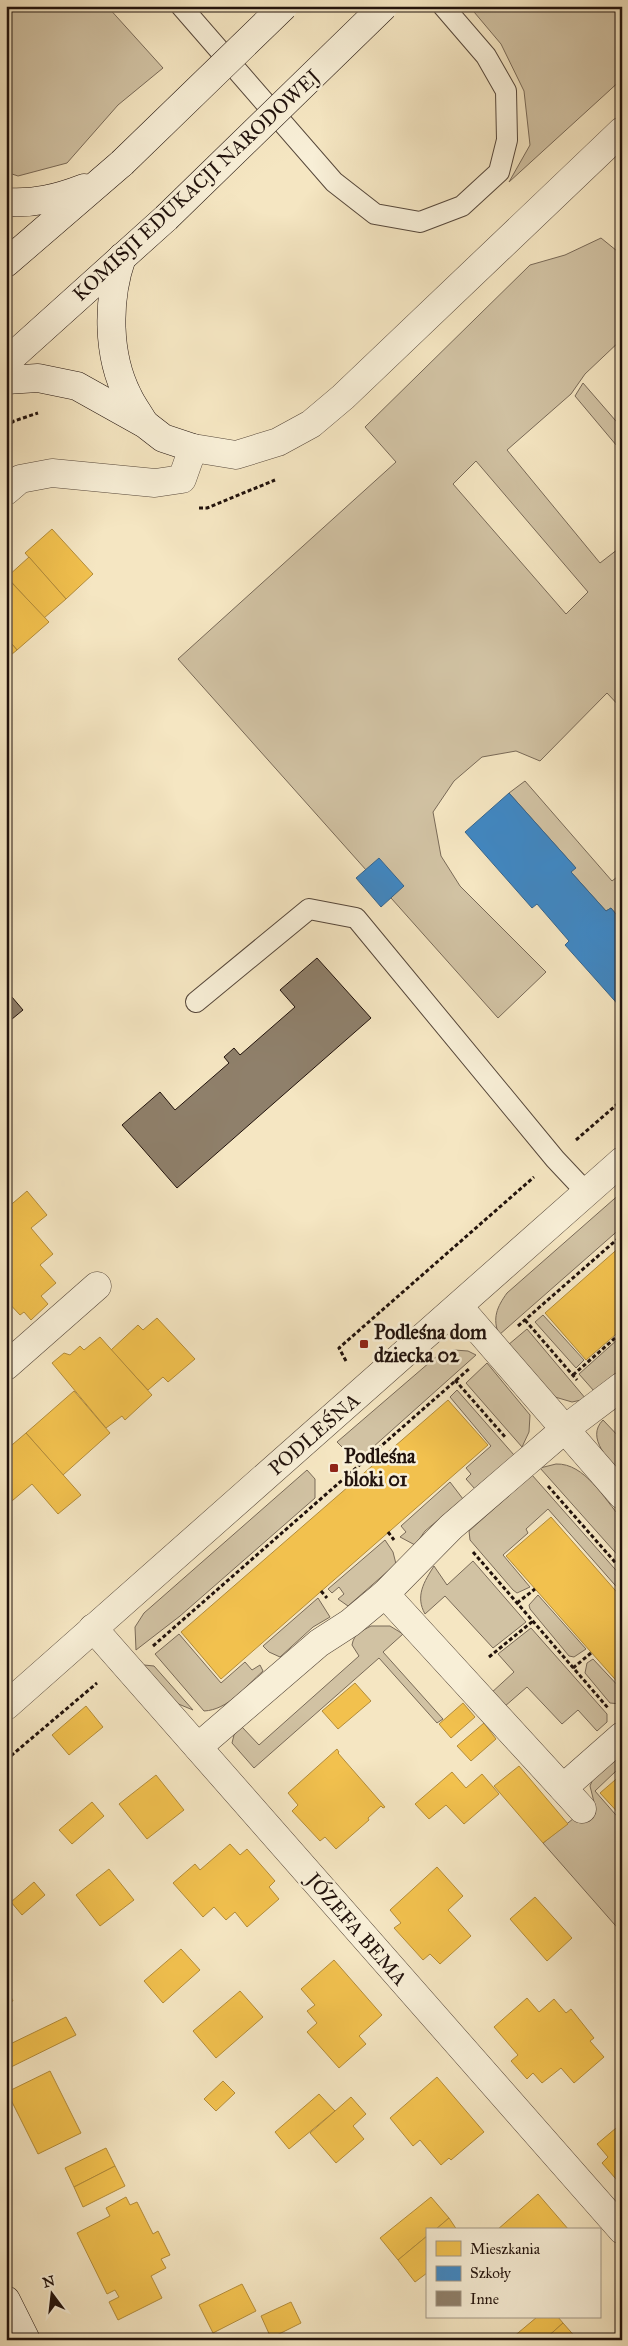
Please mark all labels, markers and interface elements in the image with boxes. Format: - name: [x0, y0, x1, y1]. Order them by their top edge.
- street label: KOMISJI EDUKACJI NARODOWEJ: [68, 64, 325, 307]
- place label: Podleśna dom dziecka 02: [374, 1320, 487, 1367]
- marker: Podleśna dom dziecka 02: [358, 1338, 370, 1350]
- street label: PODLEŚNA: [262, 1386, 365, 1480]
- place label: Podleśna bloki 01: [343, 1444, 416, 1491]
- marker: Podleśna bloki 01: [328, 1462, 340, 1474]
- street label: JÓZEFA BEMA: [300, 1865, 414, 1991]
- legend: [426, 2228, 600, 2318]
- text: Mieszkania: [470, 2240, 541, 2258]
- text: Szkoły: [470, 2264, 512, 2282]
- north arrow: [28, 2268, 78, 2318]
- text: N: [41, 2272, 57, 2292]
- text: Inne: [470, 2290, 499, 2308]

